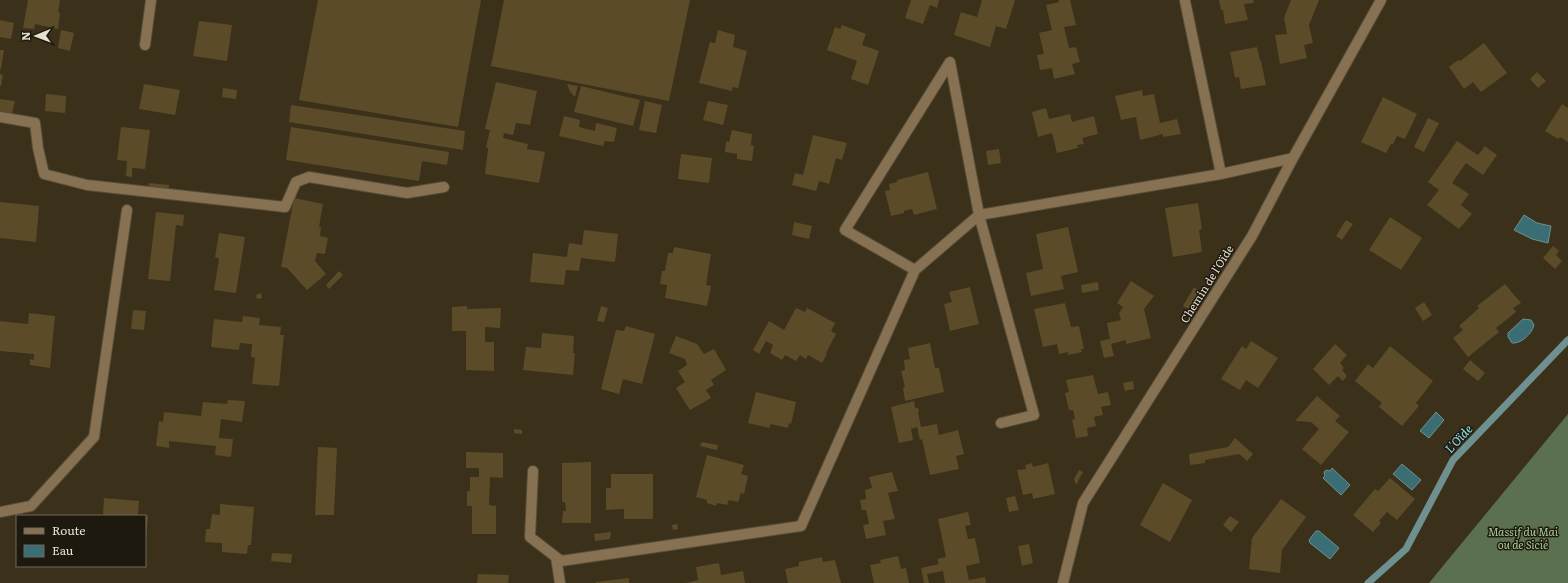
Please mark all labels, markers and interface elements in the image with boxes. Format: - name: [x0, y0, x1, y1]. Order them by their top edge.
- north arrow: [16, 16, 56, 56]
- text: N: [17, 31, 33, 41]
- street label: Chemin de l'Oïde: [1176, 241, 1237, 326]
- water label: L'Oïde: [1440, 420, 1476, 457]
- legend: [16, 515, 146, 567]
- text: Route: [52, 521, 86, 539]
- park label: Massif du Mai ou de Sicié: [1488, 523, 1559, 552]
- text: Eau: [52, 541, 74, 559]

